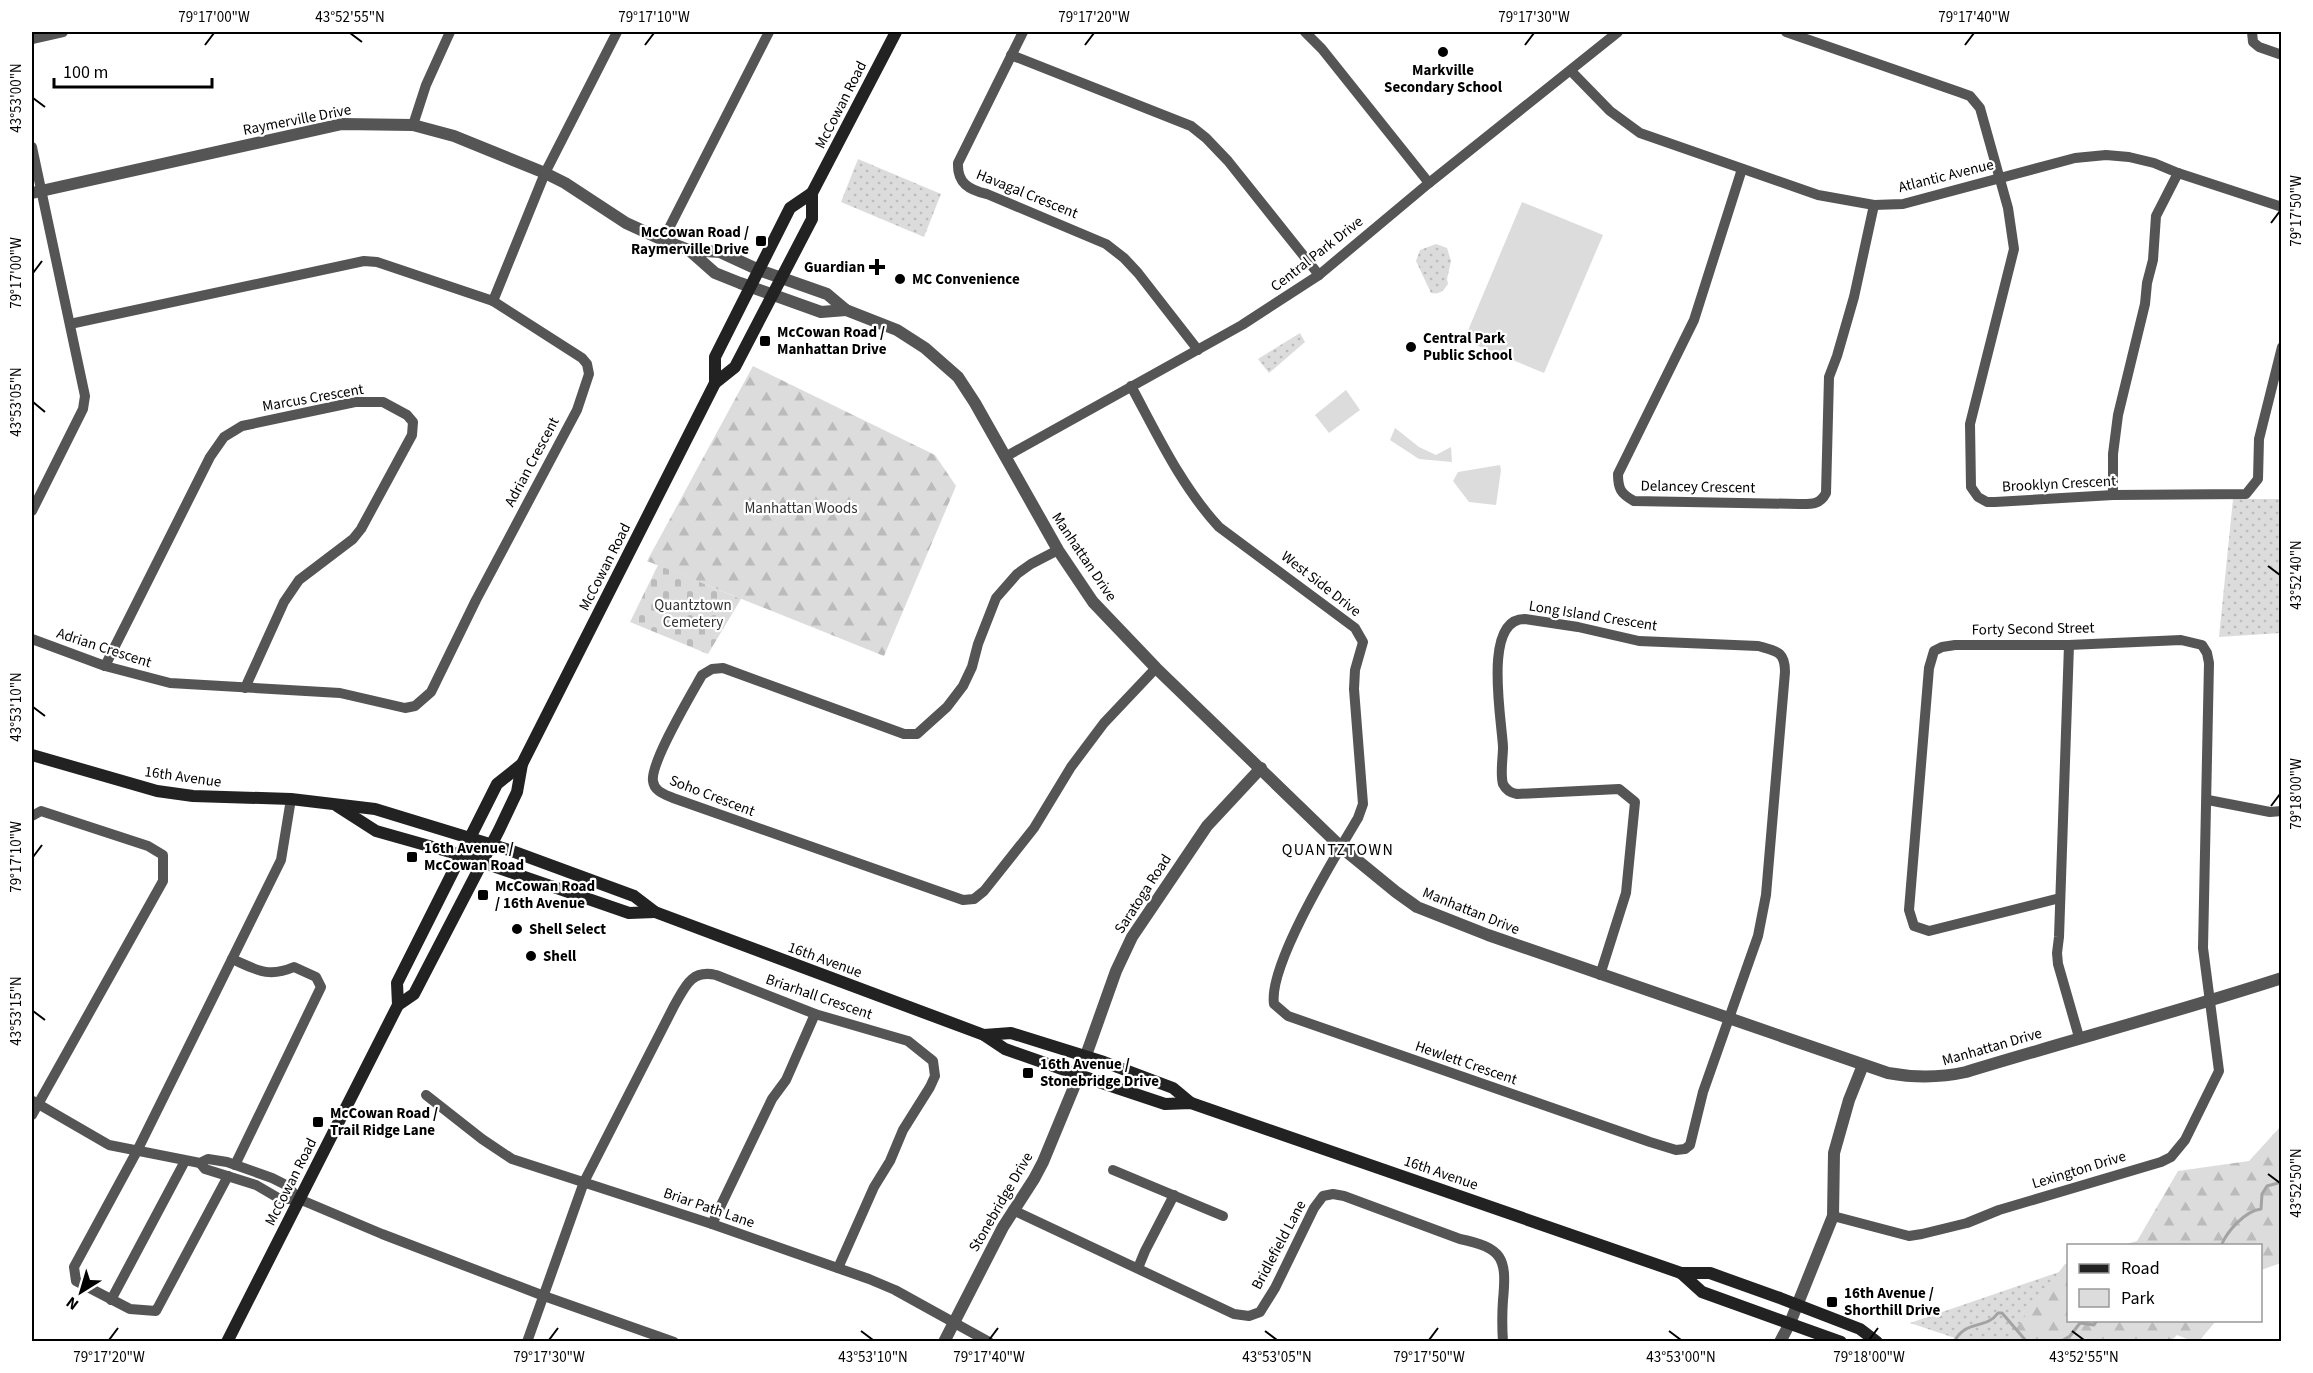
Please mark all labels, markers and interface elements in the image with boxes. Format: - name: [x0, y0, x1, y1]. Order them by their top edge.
- text: 79°17'00"W: [178, 7, 250, 28]
- text: 43°52'55"N: [315, 7, 385, 28]
- text: 79°17'10"W: [618, 7, 690, 28]
- text: 79°17'20"W: [1058, 7, 1130, 28]
- text: 79°17'30"W: [1498, 7, 1570, 28]
- text: 79°17'40"W: [1938, 7, 2010, 28]
- marker: Markville Secondary School: [1436, 45, 1450, 59]
- scale bar: [54, 51, 212, 89]
- street label: McCowan Road: [810, 57, 872, 153]
- text: 100 m: [63, 60, 108, 85]
- place label: Markville Secondary School: [1384, 60, 1503, 98]
- text: 43°53'00"N: [6, 63, 27, 133]
- street label: Raymerville Drive: [241, 99, 353, 141]
- street label: Atlantic Avenue: [1896, 154, 1996, 198]
- street label: Havagal Crescent: [973, 164, 1081, 224]
- text: 79°17'50"W: [2286, 175, 2307, 247]
- street label: Central Park Drive: [1266, 211, 1368, 297]
- place label: McCowan Road / Raymerville Drive: [631, 222, 749, 260]
- marker: McCowan Road / Raymerville Drive: [754, 234, 768, 248]
- text: 79°17'00"W: [6, 237, 27, 309]
- place label: Guardian: [804, 257, 865, 278]
- marker: Guardian: [870, 260, 884, 274]
- place label: MC Convenience: [912, 269, 1020, 290]
- marker: MC Convenience: [893, 272, 907, 286]
- place label: McCowan Road / Manhattan Drive: [777, 322, 887, 360]
- place label: Central Park Public School: [1423, 328, 1513, 366]
- marker: McCowan Road / Manhattan Drive: [758, 334, 772, 348]
- marker: Central Park Public School: [1404, 340, 1418, 354]
- text: 43°53'05"N: [6, 367, 27, 437]
- street label: Marcus Crescent: [261, 379, 365, 417]
- street label: Adrian Crescent: [500, 413, 564, 511]
- street label: Brooklyn Crescent: [2001, 471, 2117, 497]
- street label: Delancey Crescent: [1640, 475, 1756, 499]
- park label: Manhattan Woods: [744, 498, 858, 519]
- street label: Manhattan Drive: [1047, 508, 1121, 606]
- street label: McCowan Road: [574, 519, 636, 615]
- text: 43°52'40"N: [2286, 540, 2307, 610]
- street label: West Side Drive: [1277, 546, 1365, 622]
- park label: Quantztown Cemetery: [654, 595, 732, 633]
- street label: Long Island Crescent: [1527, 595, 1659, 637]
- street label: Forty Second Street: [1971, 617, 2095, 641]
- street label: Adrian Crescent: [54, 623, 154, 673]
- text: 43°53'10"N: [6, 672, 27, 742]
- text: 79°18'00"W: [2286, 758, 2307, 830]
- street label: 16th Avenue: [143, 761, 223, 793]
- street label: Soho Crescent: [666, 770, 758, 822]
- text: 79°17'10"W: [6, 821, 27, 893]
- place label: 16th Avenue / McCowan Road: [424, 838, 524, 876]
- district label: QUANTZTOWN: [1282, 839, 1394, 861]
- marker: 16th Avenue / McCowan Road: [405, 850, 419, 864]
- street label: Saratoga Road: [1109, 850, 1177, 938]
- place label: McCowan Road / 16th Avenue: [495, 876, 595, 914]
- street label: Manhattan Drive: [1419, 882, 1523, 940]
- marker: McCowan Road / 16th Avenue: [476, 888, 490, 902]
- place label: Shell Select: [529, 919, 606, 940]
- marker: Shell Select: [510, 922, 524, 936]
- street label: 16th Avenue: [785, 937, 865, 983]
- place label: Shell: [543, 946, 577, 967]
- marker: Shell: [524, 949, 538, 963]
- street label: Briarhall Crescent: [763, 969, 875, 1025]
- text: 43°53'15"N: [6, 976, 27, 1046]
- street label: Manhattan Drive: [1940, 1023, 2044, 1071]
- street label: Hewlett Crescent: [1412, 1036, 1520, 1090]
- place label: 16th Avenue / Stonebridge Drive: [1040, 1054, 1159, 1092]
- marker: 16th Avenue / Stonebridge Drive: [1021, 1066, 1035, 1080]
- place label: McCowan Road / Trail Ridge Lane: [330, 1103, 438, 1141]
- marker: McCowan Road / Trail Ridge Lane: [311, 1115, 325, 1129]
- street label: McCowan Road: [260, 1134, 322, 1230]
- street label: Lexington Drive: [2029, 1146, 2129, 1194]
- street label: Stonebridge Drive: [964, 1148, 1038, 1256]
- text: 43°52'50"N: [2286, 1148, 2307, 1218]
- street label: 16th Avenue: [1401, 1150, 1481, 1196]
- street label: Briar Path Lane: [660, 1183, 758, 1233]
- street label: Bridlefield Lane: [1247, 1197, 1311, 1293]
- legend: [2067, 1244, 2262, 1322]
- text: Road: [2121, 1256, 2160, 1281]
- north arrow: [51, 1262, 111, 1322]
- place label: 16th Avenue / Shorthill Drive: [1844, 1283, 1941, 1321]
- text: Park: [2121, 1286, 2155, 1311]
- text: N: [62, 1291, 83, 1315]
- marker: 16th Avenue / Shorthill Drive: [1825, 1295, 1839, 1309]
- text: 79°17'20"W: [73, 1347, 145, 1368]
- text: 79°17'30"W: [513, 1347, 585, 1368]
- text: 43°53'10"N: [838, 1347, 908, 1368]
- text: 79°17'40"W: [953, 1347, 1025, 1368]
- text: 43°53'05"N: [1242, 1347, 1312, 1368]
- text: 79°17'50"W: [1393, 1347, 1465, 1368]
- text: 43°53'00"N: [1646, 1347, 1716, 1368]
- text: 79°18'00"W: [1833, 1347, 1905, 1368]
- text: 43°52'55"N: [2049, 1347, 2119, 1368]

